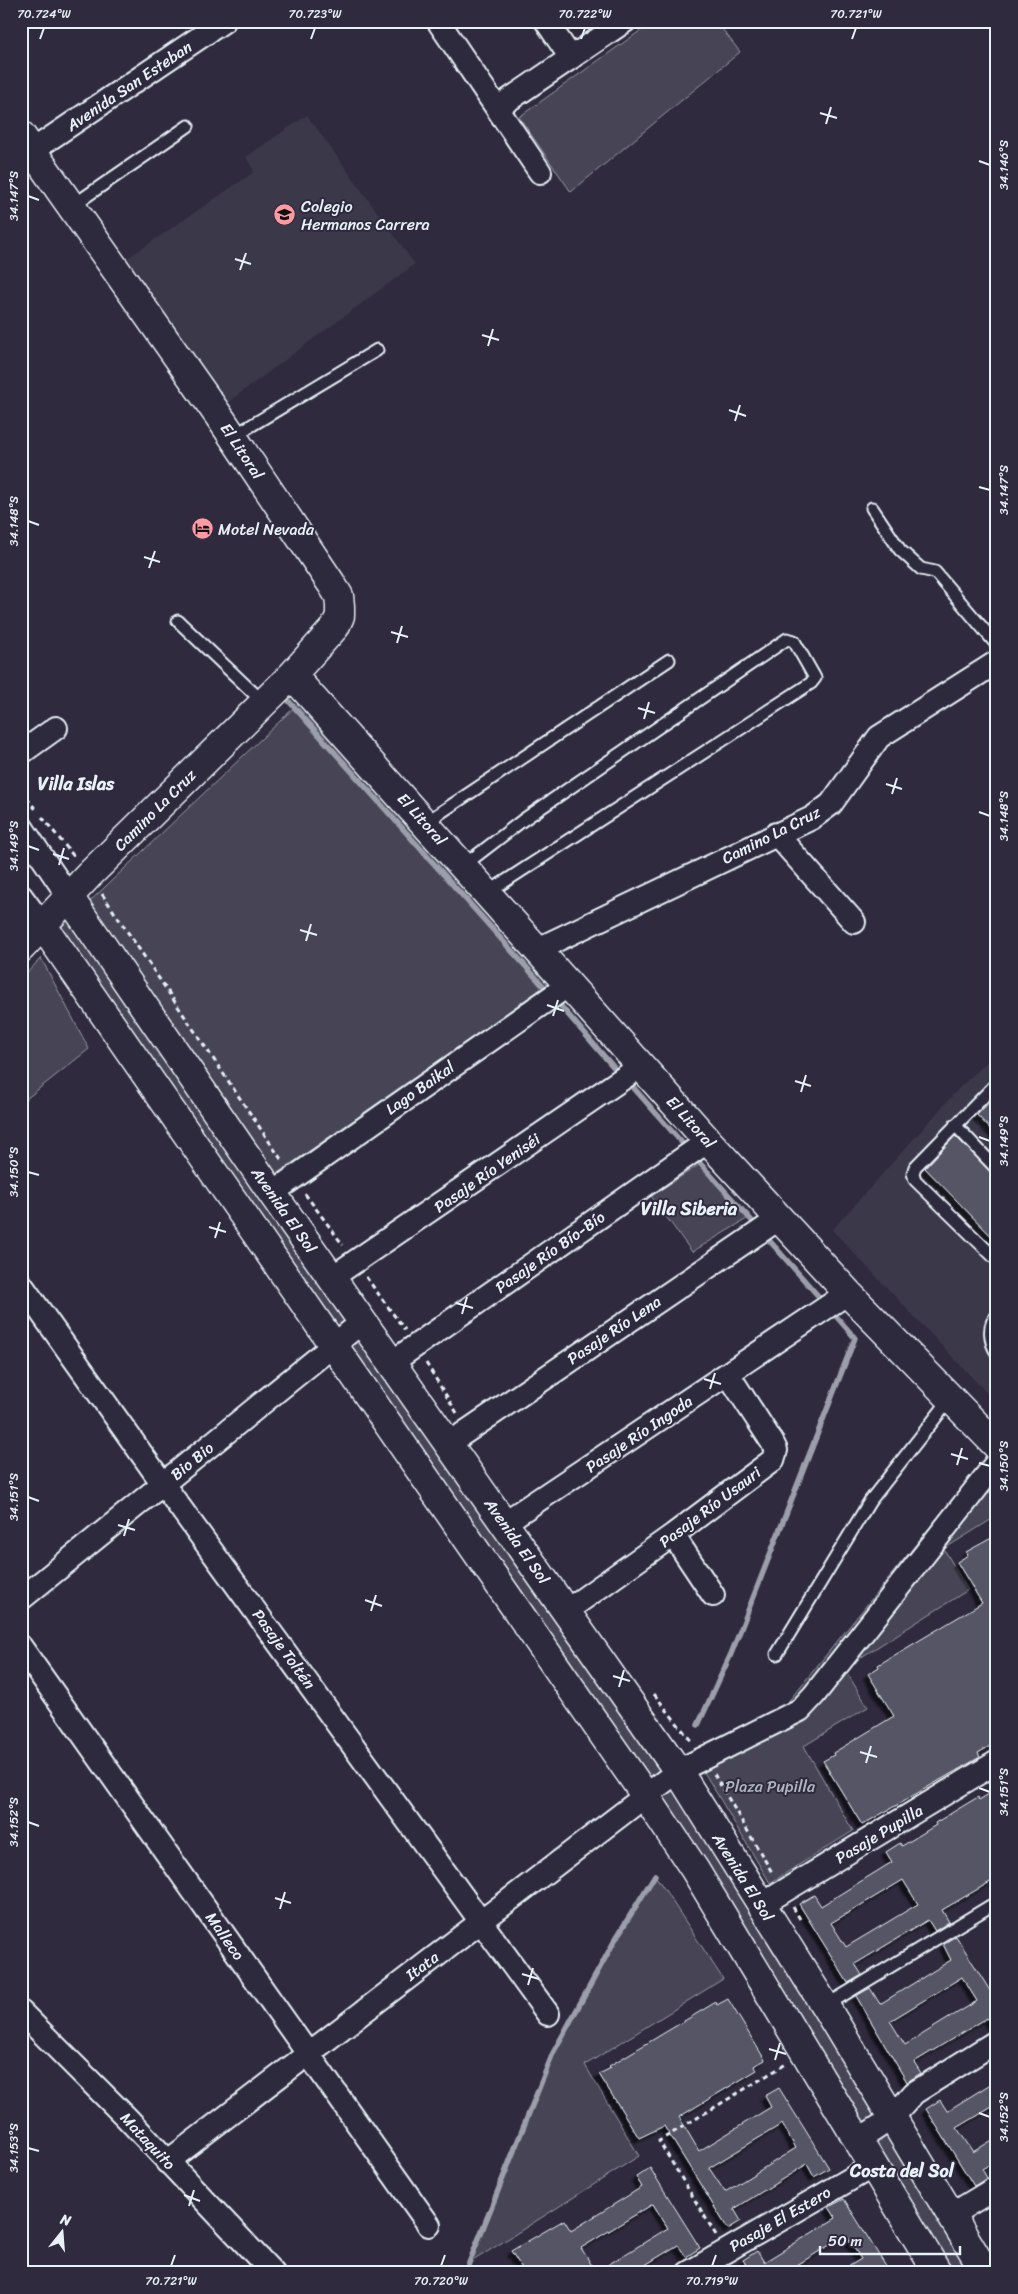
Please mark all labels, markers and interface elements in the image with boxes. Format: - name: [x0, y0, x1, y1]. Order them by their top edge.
- text: 70.724°W: [17, 3, 72, 25]
- text: 70.723°W: [289, 3, 342, 25]
- text: 70.722°W: [558, 3, 612, 25]
- text: 70.721°W: [830, 3, 882, 25]
- street label: Avenida San Esteban: [59, 33, 198, 140]
- text: 34.146°S: [993, 140, 1015, 190]
- text: 34.147°S: [3, 171, 25, 221]
- place label: Colegio Hermanos Carrera: [301, 192, 430, 239]
- school or university icon: Colegio Hermanos Carrera: [273, 203, 297, 227]
- street label: El Litoral: [212, 416, 272, 486]
- text: 34.147°S: [993, 465, 1015, 515]
- text: 34.148°S: [3, 495, 25, 546]
- place label: Motel Nevada: [218, 515, 315, 544]
- hotel icon: Motel Nevada: [190, 517, 214, 541]
- street label: Camino La Cruz: [107, 761, 204, 858]
- district label: Villa Islas: [38, 768, 115, 800]
- street label: El Litoral: [390, 786, 454, 853]
- text: 34.148°S: [993, 790, 1015, 841]
- street label: Camino La Cruz: [716, 797, 826, 872]
- text: 34.149°S: [3, 820, 25, 871]
- street label: Lago Baikal: [379, 1053, 461, 1123]
- street label: El Litoral: [659, 1089, 723, 1156]
- text: 34.149°S: [993, 1115, 1015, 1166]
- street label: Pasaje Río Yeniséi: [427, 1125, 547, 1221]
- text: 34.150°S: [3, 1146, 25, 1197]
- street label: Avenida El Sol: [243, 1160, 325, 1260]
- district label: Villa Siberia: [641, 1193, 738, 1225]
- street label: Pasaje Río Bío-Bío: [489, 1203, 611, 1301]
- street label: Pasaje Río Lena: [561, 1288, 667, 1372]
- street label: Pasaje Río Ingoda: [579, 1387, 699, 1481]
- street label: Bio Bio: [164, 1434, 220, 1488]
- text: 34.150°S: [993, 1440, 1015, 1491]
- street label: Pasaje Río Usauri: [652, 1458, 768, 1555]
- text: 34.151°S: [3, 1473, 25, 1521]
- street label: Avenida El Sol: [476, 1491, 558, 1591]
- street label: Pasaje Toltén: [245, 1602, 324, 1696]
- text: 34.151°S: [993, 1768, 1015, 1816]
- park label: Plaza Pupilla: [725, 1772, 816, 1801]
- street label: Pasaje Pupilla: [829, 1796, 929, 1872]
- text: 34.152°S: [3, 1797, 25, 1847]
- street label: Avenida El Sol: [704, 1826, 782, 1928]
- street label: Malleco: [198, 1905, 253, 1967]
- street label: Itata: [398, 1943, 446, 1989]
- text: 34.152°S: [993, 2092, 1015, 2142]
- street label: Mataquito: [113, 2105, 183, 2177]
- text: 34.153°S: [3, 2123, 25, 2173]
- district label: Costa del Sol: [849, 2155, 955, 2187]
- street label: Pasaje El Estero: [723, 2178, 837, 2260]
- north arrow: [38, 2206, 88, 2256]
- text: N: [56, 2206, 74, 2234]
- scale bar: [820, 2224, 960, 2256]
- text: 50 m: [828, 2228, 863, 2254]
- text: 70.721°W: [145, 2270, 197, 2292]
- text: 70.720°W: [414, 2270, 469, 2292]
- text: 70.719°W: [686, 2270, 739, 2292]

